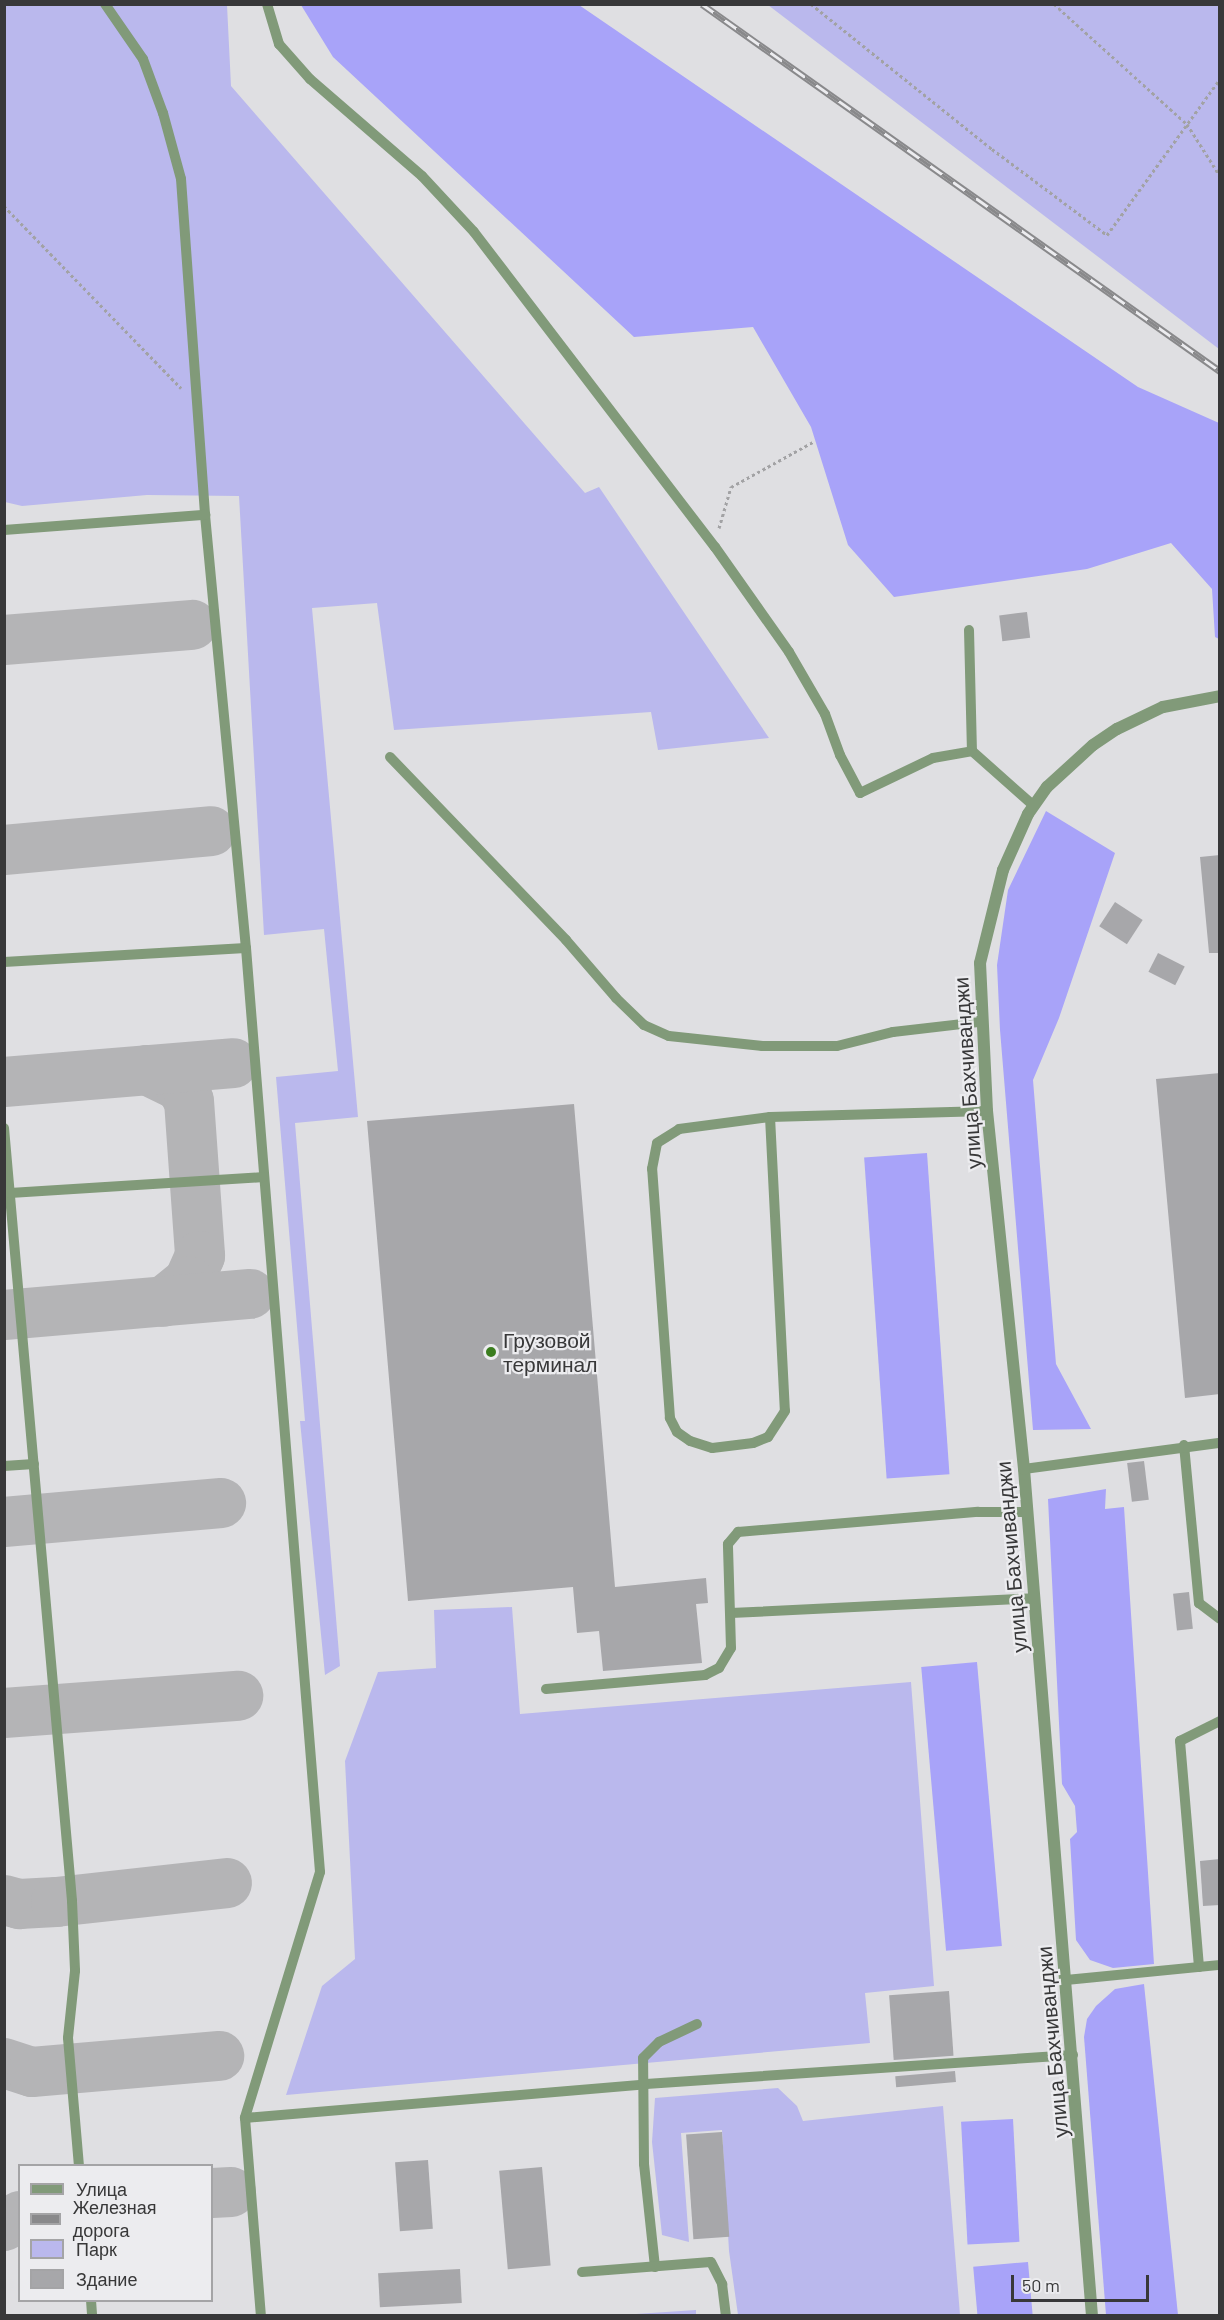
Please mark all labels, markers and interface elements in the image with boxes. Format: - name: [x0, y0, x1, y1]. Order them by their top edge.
- street label: улица Бахчиванджи: [948, 976, 986, 1170]
- place label: Грузовой терминал: [503, 1327, 597, 1377]
- marker: Грузовой терминал: [484, 1345, 498, 1359]
- street label: улица Бахчиванджи: [990, 1460, 1032, 1654]
- street label: улица Бахчиванджи: [1031, 1945, 1073, 2139]
- legend: [18, 2164, 213, 2302]
- text: Улица: [76, 2178, 127, 2200]
- text: Железная дорога: [73, 2196, 157, 2241]
- text: Парк: [76, 2238, 117, 2260]
- scale bar: [1014, 2263, 1152, 2301]
- text: Здание: [76, 2268, 137, 2290]
- text: 50 m: [1022, 2274, 1060, 2296]

